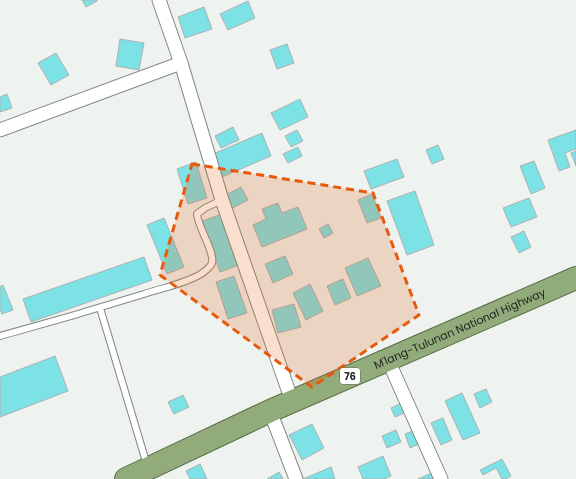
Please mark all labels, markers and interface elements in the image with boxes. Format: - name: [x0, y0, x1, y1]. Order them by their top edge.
- street label: M'lang-Tulunan National Highway: [371, 284, 549, 373]
- road number: 76: [340, 368, 360, 384]

